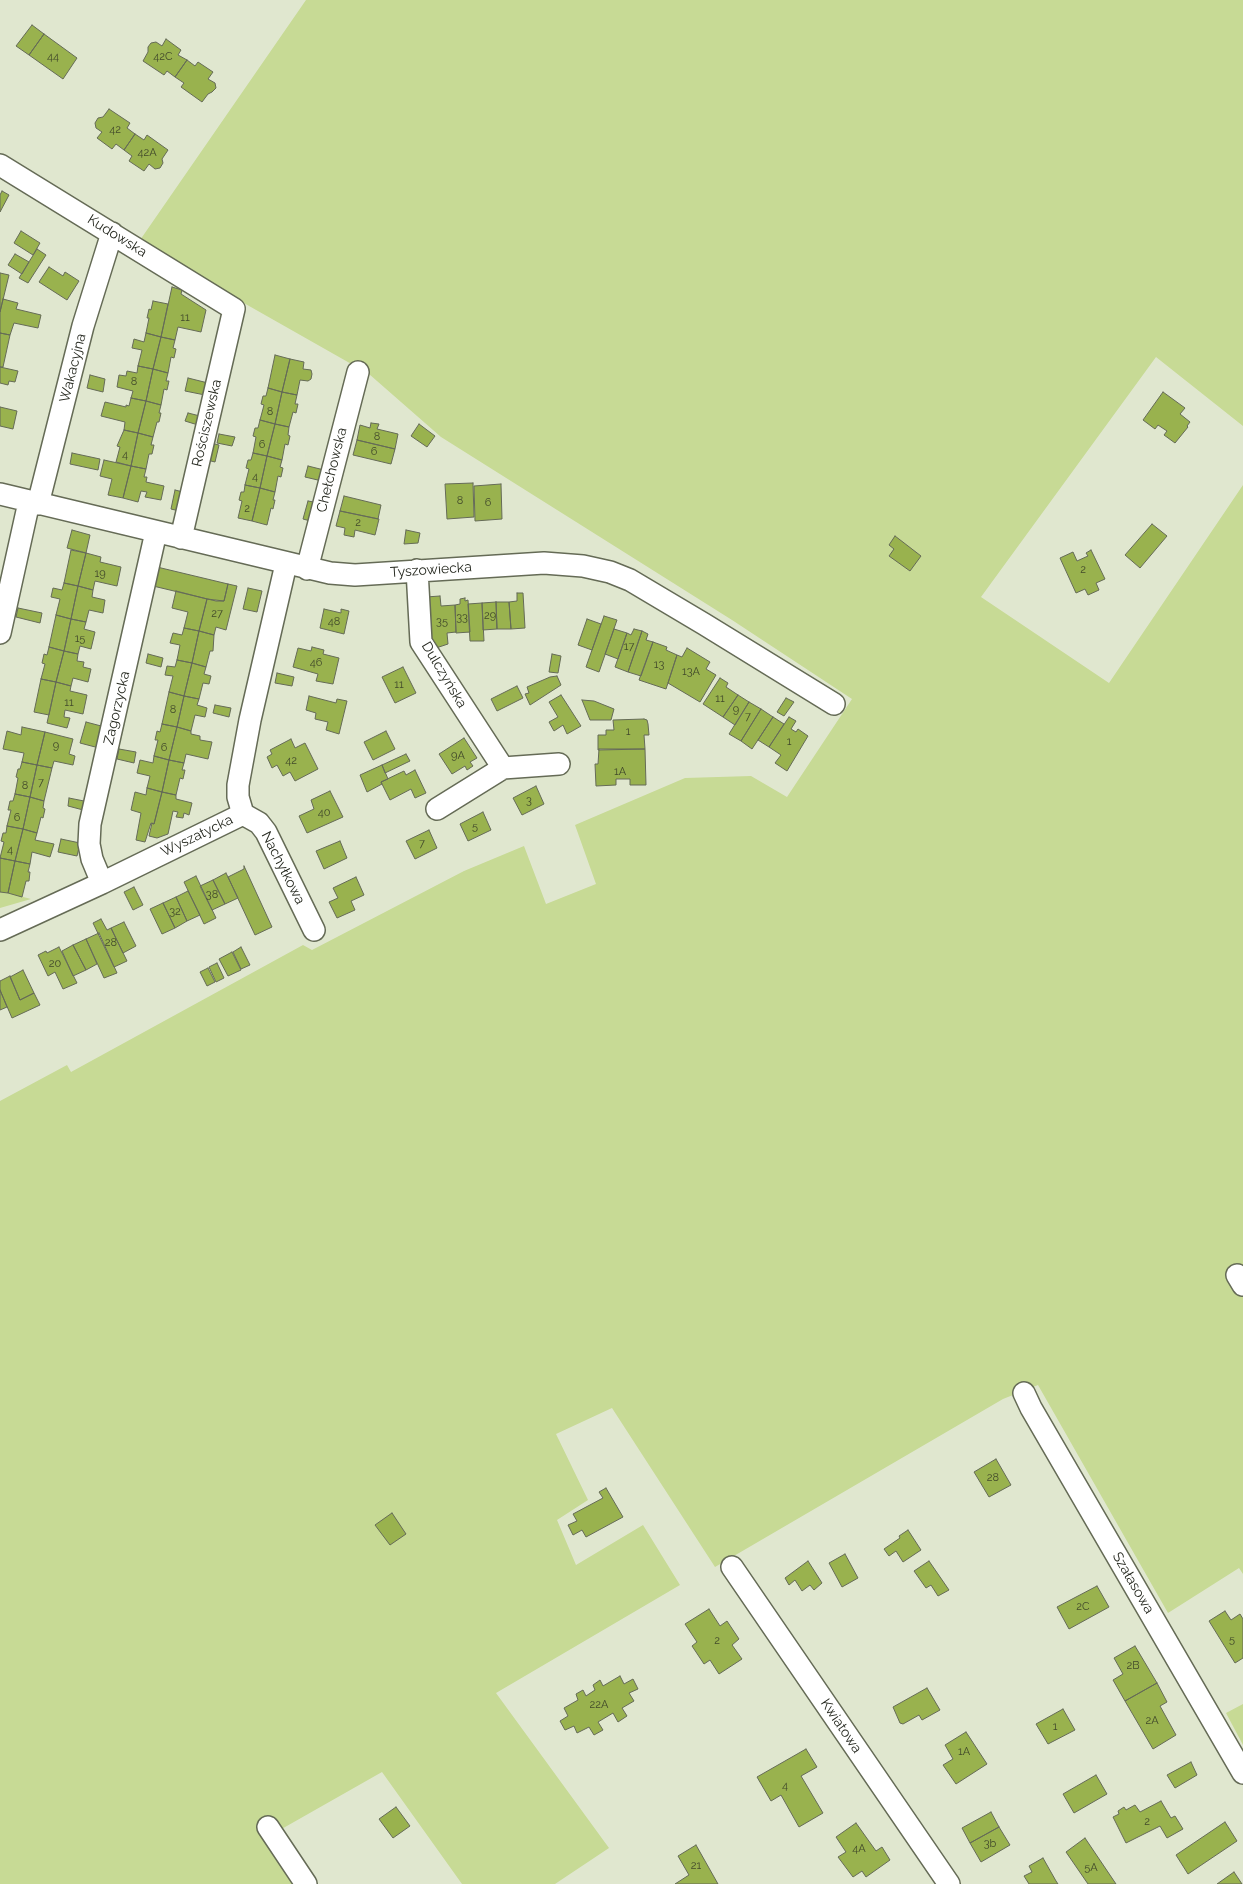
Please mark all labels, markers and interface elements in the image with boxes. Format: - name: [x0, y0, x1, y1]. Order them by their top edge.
- house number: 44: [47, 50, 59, 64]
- house number: 42C: [153, 50, 173, 64]
- house number: 42: [109, 123, 121, 137]
- house number: 42A: [137, 146, 157, 160]
- street label: Kudowska: [84, 211, 150, 261]
- house number: 11: [180, 311, 190, 325]
- street label: Wakacyjna: [56, 332, 90, 404]
- house number: 8: [131, 375, 137, 389]
- street label: Rościszewska: [189, 378, 225, 468]
- house number: 8: [267, 405, 273, 419]
- street label: Chełchowska: [313, 426, 351, 514]
- house number: 8: [374, 430, 380, 444]
- house number: 6: [259, 438, 265, 452]
- house number: 6: [371, 445, 377, 459]
- house number: 4: [122, 448, 128, 462]
- house number: 4: [252, 470, 258, 484]
- house number: 8: [457, 494, 463, 508]
- house number: 6: [485, 496, 491, 510]
- house number: 2: [244, 502, 250, 516]
- house number: 2: [355, 516, 361, 530]
- street label: Tyszowiecka: [390, 559, 472, 581]
- house number: 2: [1080, 563, 1086, 577]
- house number: 19: [94, 567, 106, 581]
- house number: 27: [211, 607, 223, 621]
- house number: 29: [484, 609, 496, 623]
- house number: 33: [456, 611, 468, 625]
- house number: 48: [328, 615, 340, 629]
- house number: 35: [436, 615, 448, 629]
- house number: 15: [75, 632, 85, 646]
- street label: Dulczyńska: [418, 639, 470, 711]
- house number: 17: [624, 640, 634, 654]
- house number: 46: [310, 656, 322, 670]
- house number: 13: [654, 658, 664, 672]
- house number: 13A: [682, 665, 700, 679]
- street label: Zagorzycka: [100, 669, 134, 747]
- house number: 11: [394, 678, 404, 692]
- house number: 11: [715, 692, 725, 706]
- house number: 11: [64, 696, 74, 710]
- house number: 8: [170, 703, 176, 717]
- house number: 9: [733, 703, 739, 717]
- house number: 7: [745, 710, 751, 724]
- house number: 1: [626, 725, 630, 739]
- house number: 1: [787, 735, 791, 749]
- house number: 9: [53, 739, 59, 753]
- house number: 6: [161, 741, 167, 755]
- house number: 9A: [451, 749, 465, 763]
- house number: 42: [285, 754, 297, 768]
- house number: 1A: [614, 765, 626, 779]
- house number: 7: [38, 776, 44, 790]
- house number: 8: [22, 779, 28, 793]
- house number: 3: [526, 794, 532, 808]
- house number: 40: [318, 806, 330, 820]
- house number: 6: [14, 811, 20, 825]
- street label: Wyszatycka: [158, 811, 236, 861]
- house number: 5: [472, 820, 478, 834]
- street label: Nachyłkowa: [257, 829, 309, 907]
- house number: 7: [419, 837, 425, 851]
- house number: 4: [7, 843, 13, 857]
- house number: 38: [206, 888, 218, 902]
- house number: 32: [169, 905, 181, 919]
- house number: 28: [105, 936, 117, 950]
- house number: 20: [49, 957, 61, 971]
- house number: 28: [987, 1471, 999, 1485]
- street label: Szałasowa: [1109, 1549, 1157, 1617]
- house number: 2C: [1076, 1600, 1090, 1614]
- house number: 5: [1229, 1633, 1235, 1647]
- house number: 2: [714, 1634, 720, 1648]
- house number: 2B: [1126, 1659, 1140, 1673]
- street label: Kwiatowa: [817, 1696, 865, 1756]
- house number: 22A: [590, 1698, 608, 1712]
- house number: 2A: [1145, 1714, 1159, 1728]
- house number: 1: [1053, 1720, 1057, 1734]
- house number: 1A: [958, 1745, 970, 1759]
- house number: 4: [782, 1779, 788, 1793]
- house number: 2: [1144, 1815, 1150, 1829]
- house number: 3b: [984, 1837, 996, 1851]
- house number: 4A: [852, 1842, 866, 1856]
- house number: 21: [691, 1859, 701, 1873]
- house number: 5A: [1084, 1861, 1098, 1875]

